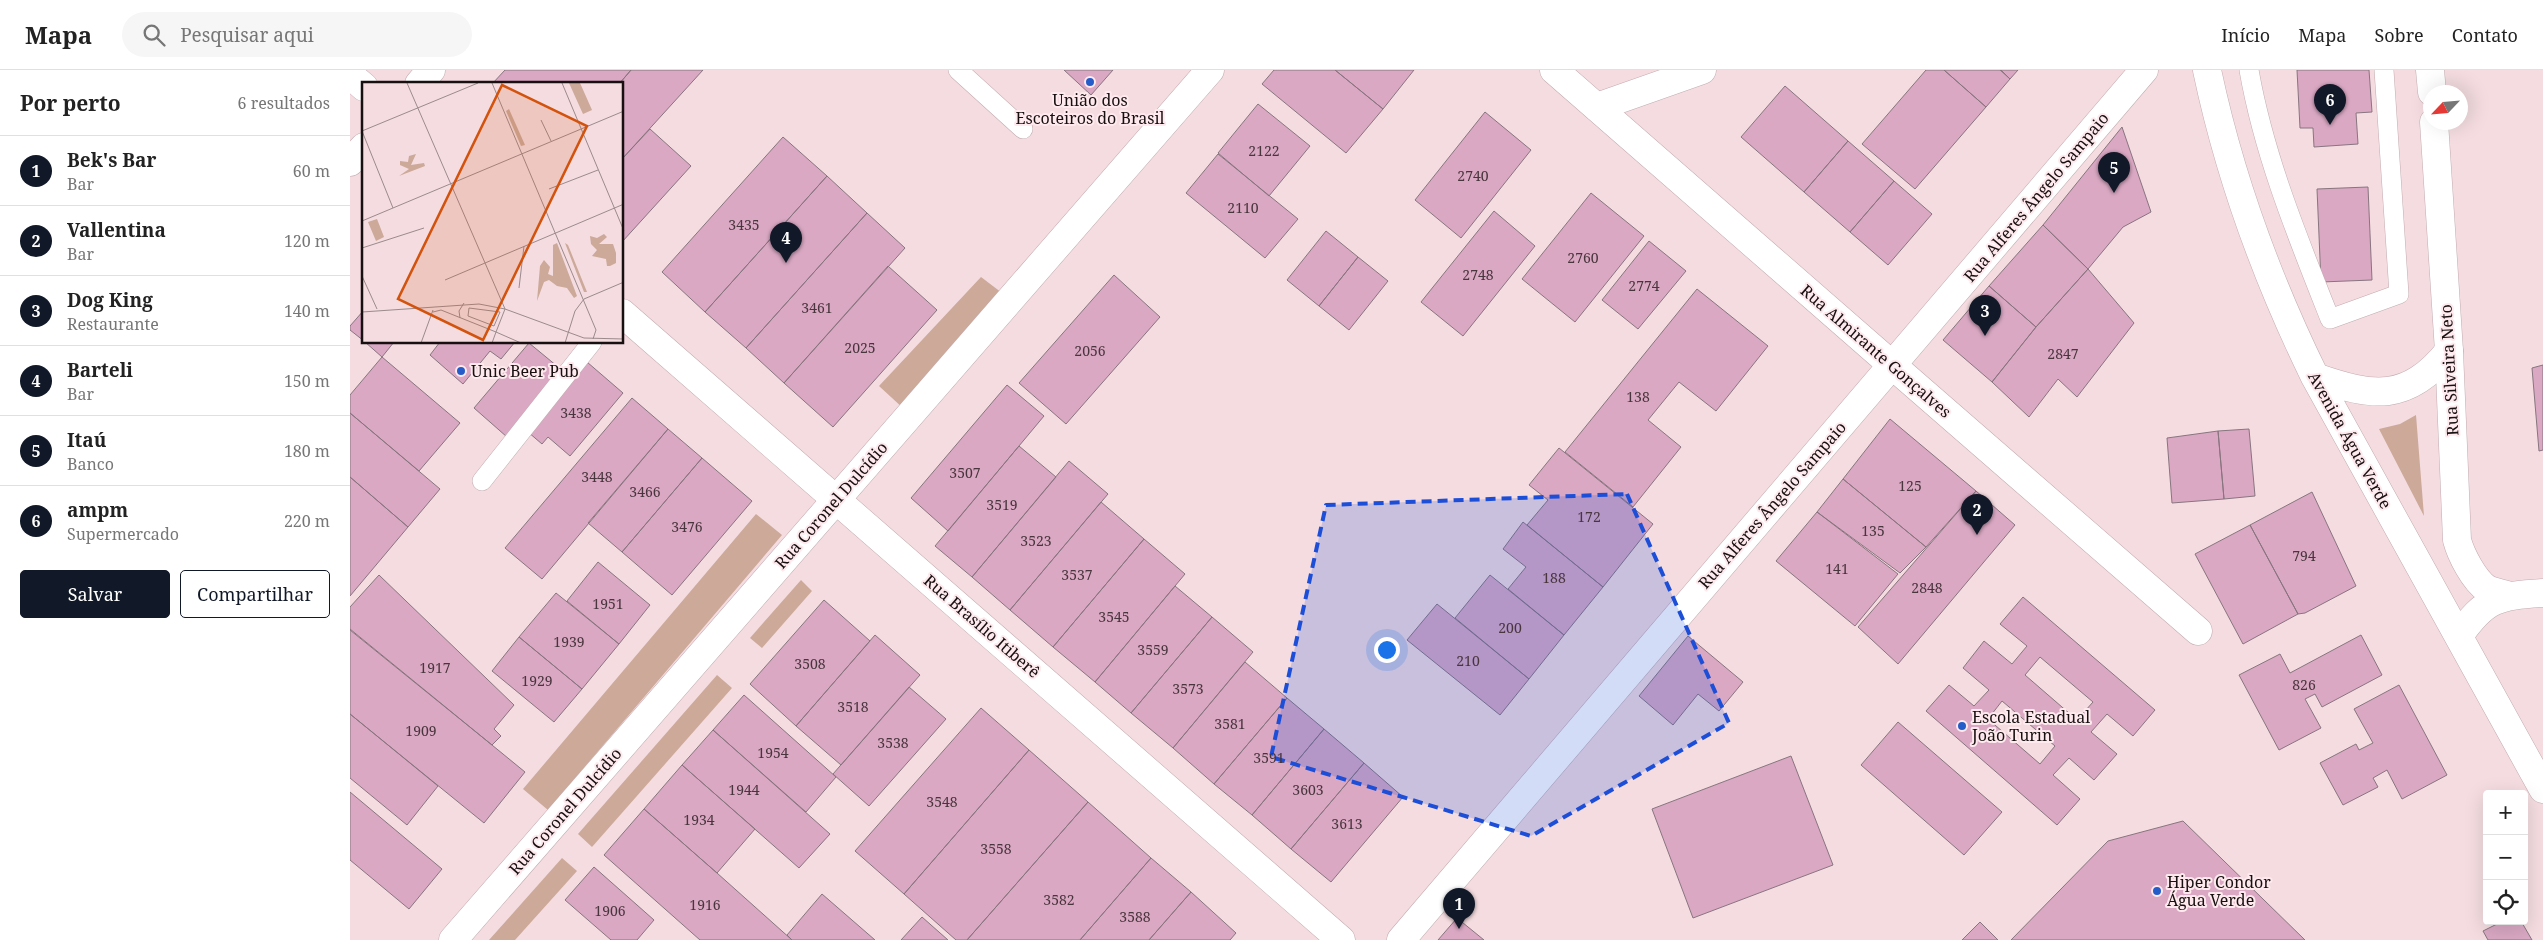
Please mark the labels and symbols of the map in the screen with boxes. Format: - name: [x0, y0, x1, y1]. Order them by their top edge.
- marker: União dos Escoteiros do Brasil: [1084, 76, 1096, 88]
- inset map: [362, 82, 624, 344]
- pin: 6: [2314, 84, 2346, 125]
- north arrow: [2423, 85, 2468, 130]
- place label: União dos Escoteiros do Brasil: [1016, 89, 1165, 129]
- street label: Rua Alferes Ângelo Sampaio: [1958, 108, 2114, 286]
- house number: 2122: [1248, 141, 1280, 160]
- pin: 5: [2098, 152, 2130, 193]
- house number: 2740: [1457, 166, 1489, 185]
- house number: 2110: [1227, 198, 1259, 217]
- house number: 3435: [728, 215, 760, 234]
- pin: 4: [770, 222, 802, 263]
- house number: 2760: [1567, 248, 1599, 267]
- house number: 2748: [1462, 265, 1494, 284]
- house number: 2774: [1628, 276, 1660, 295]
- street label: Rua Almirante Gonçalves: [1796, 279, 1956, 423]
- pin: 3: [1969, 295, 2001, 336]
- house number: 3461: [801, 298, 833, 317]
- street label: Rua Silveira Neto: [2435, 304, 2463, 436]
- house number: 2025: [844, 338, 876, 357]
- house number: 2056: [1074, 341, 1106, 360]
- house number: 2847: [2047, 344, 2079, 363]
- place label: Unic Beer Pub: [471, 360, 579, 382]
- marker: Unic Beer Pub: [455, 365, 467, 377]
- street label: Avenida Água Verde: [2303, 367, 2397, 513]
- house number: 138: [1626, 387, 1650, 406]
- house number: 3438: [560, 403, 592, 422]
- street label: Rua Alferes Ângelo Sampaio: [1693, 417, 1851, 593]
- street label: Rua Coronel Dulcídio: [770, 437, 892, 573]
- house number: 3507: [949, 463, 981, 482]
- house number: 3448: [581, 467, 613, 486]
- house number: 125: [1898, 476, 1922, 495]
- house number: 3466: [629, 482, 661, 501]
- pin: 2: [1961, 494, 1993, 535]
- house number: 3519: [986, 495, 1018, 514]
- house number: 172: [1577, 507, 1601, 526]
- house number: 3476: [671, 517, 703, 536]
- house number: 135: [1861, 521, 1885, 540]
- house number: 3523: [1020, 531, 1052, 550]
- house number: 794: [2292, 546, 2316, 565]
- house number: 141: [1825, 559, 1849, 578]
- house number: 3537: [1061, 565, 1093, 584]
- house number: 188: [1542, 568, 1566, 587]
- street label: Rua Brasílio Itiberê: [919, 569, 1045, 683]
- house number: 2848: [1911, 578, 1943, 597]
- house number: 1951: [592, 594, 624, 613]
- house number: 3545: [1098, 607, 1130, 626]
- house number: 200: [1498, 618, 1522, 637]
- house number: 1939: [553, 632, 585, 651]
- your location: [1374, 637, 1400, 663]
- house number: 3559: [1137, 640, 1169, 659]
- house number: 210: [1456, 651, 1480, 670]
- house number: 3508: [794, 654, 826, 673]
- house number: 1917: [419, 658, 451, 677]
- house number: 1929: [521, 671, 553, 690]
- house number: 826: [2292, 675, 2316, 694]
- house number: 3573: [1172, 679, 1204, 698]
- house number: 3518: [837, 697, 869, 716]
- place label: Escola Estadual João Turin: [1971, 706, 2090, 746]
- house number: 3581: [1214, 714, 1246, 733]
- marker: Escola Estadual João Turin: [1956, 720, 1968, 732]
- house number: 1909: [405, 721, 437, 740]
- house number: 3538: [877, 733, 909, 752]
- street label: Rua Coronel Dulcídio: [504, 743, 626, 879]
- house number: 1954: [757, 743, 789, 762]
- house number: 3591: [1253, 748, 1285, 767]
- house number: 1944: [728, 780, 760, 799]
- house number: 3603: [1292, 780, 1324, 799]
- house number: 3548: [926, 792, 958, 811]
- house number: 1934: [683, 810, 715, 829]
- house number: 3613: [1331, 814, 1363, 833]
- house number: 3558: [980, 839, 1012, 858]
- place label: Hiper Condor Água Verde: [2167, 871, 2271, 911]
- marker: Hiper Condor Água Verde: [2151, 885, 2163, 897]
- pin: 1: [1443, 888, 1475, 929]
- house number: 3582: [1043, 890, 1075, 909]
- house number: 1916: [689, 895, 721, 914]
- house number: 1906: [594, 901, 626, 920]
- house number: 3588: [1119, 907, 1151, 926]

